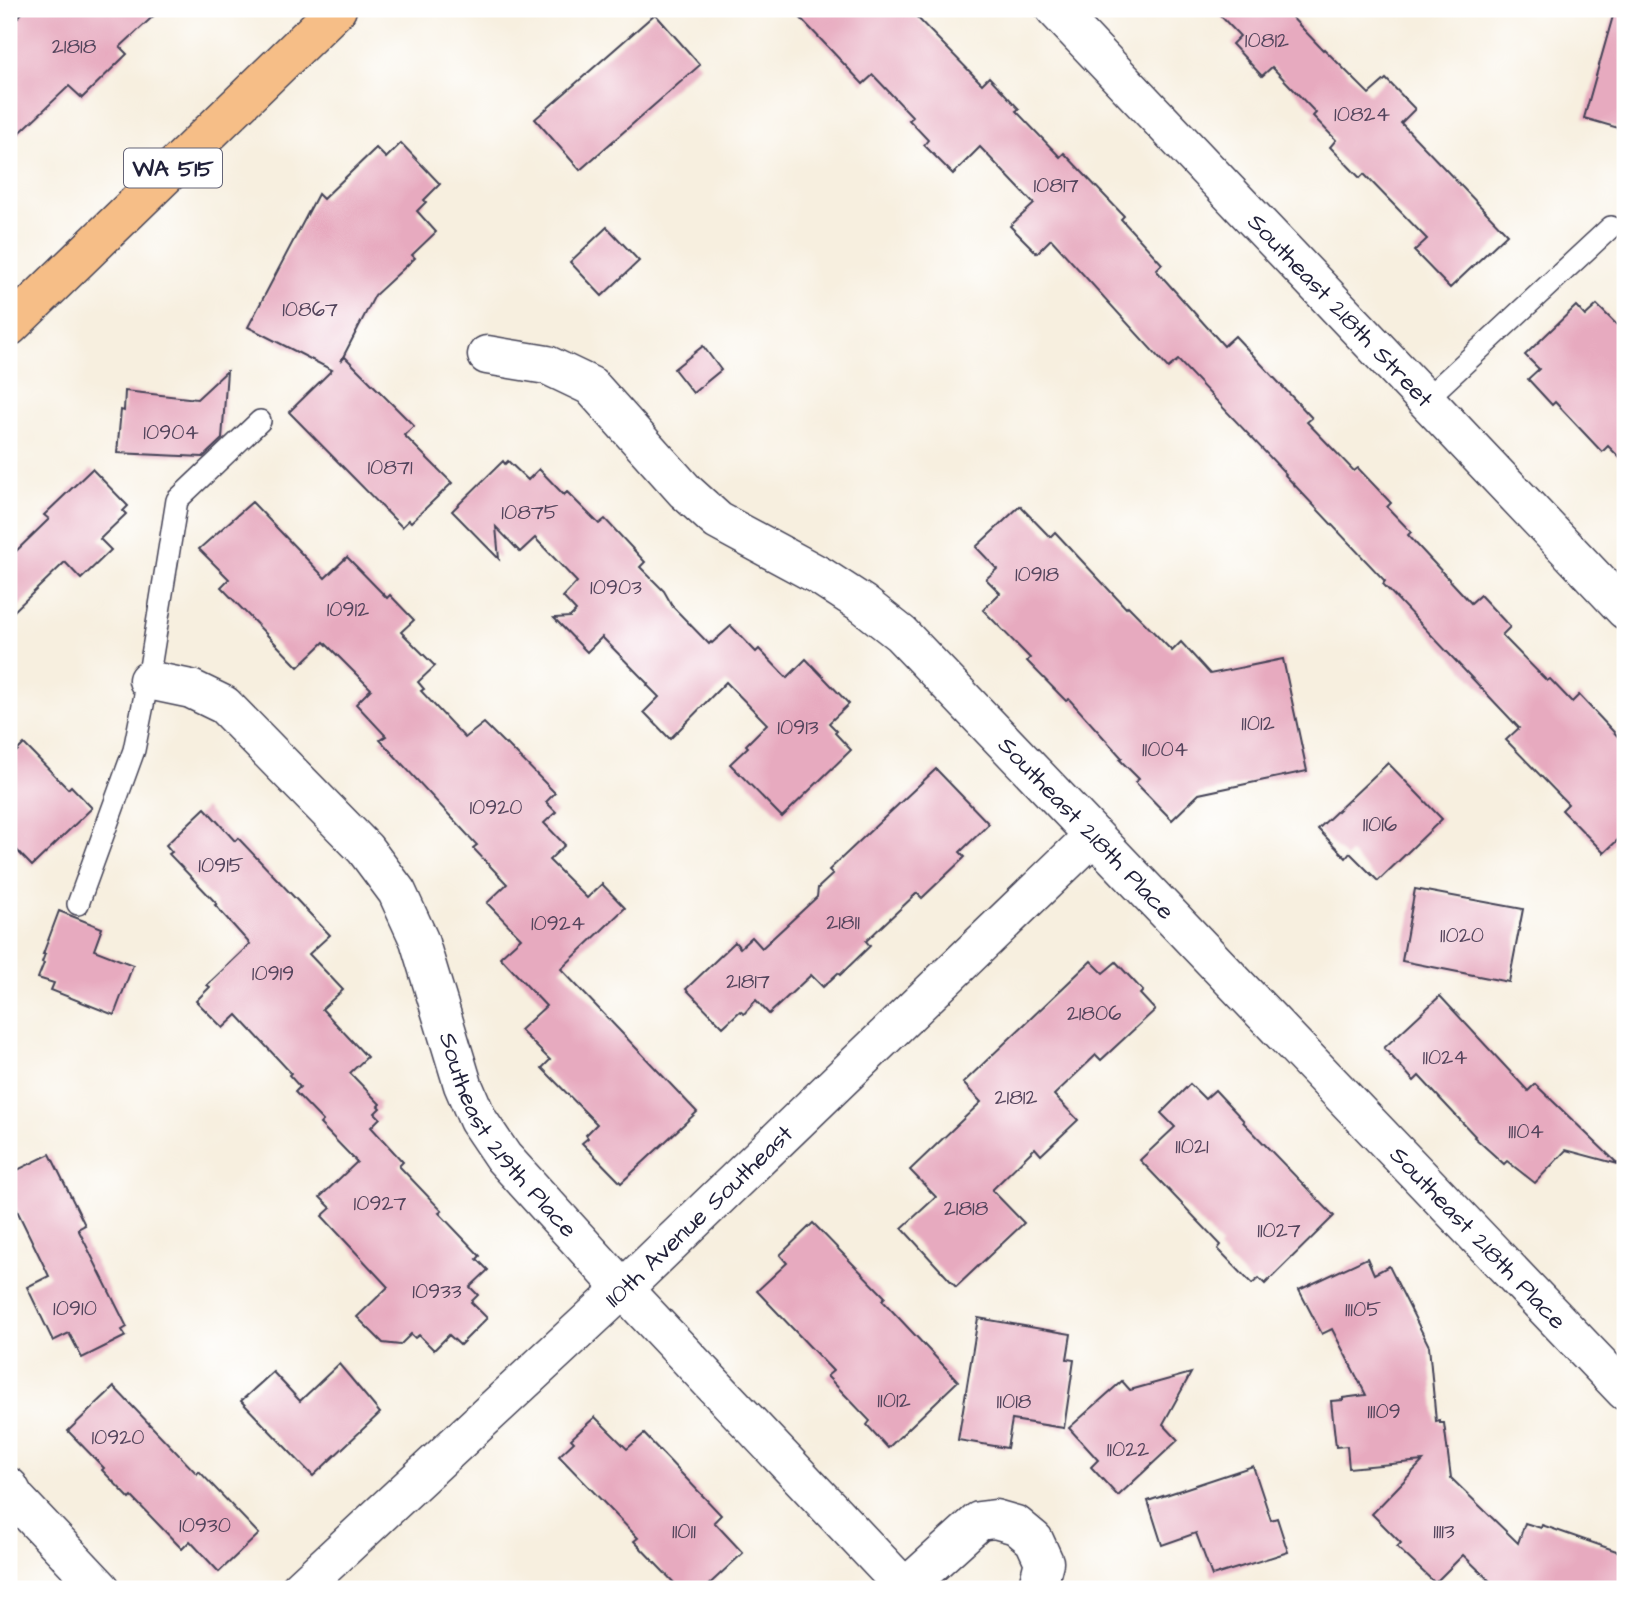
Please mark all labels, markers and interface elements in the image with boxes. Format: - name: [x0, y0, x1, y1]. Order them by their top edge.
- house number: 10812: [1245, 26, 1289, 55]
- house number: 21818: [52, 32, 97, 61]
- house number: 10824: [1334, 100, 1390, 129]
- road number: WA 515: [124, 148, 222, 188]
- house number: 10817: [1033, 171, 1079, 200]
- street label: Southeast 218th Street: [1239, 206, 1441, 416]
- house number: 10867: [282, 295, 338, 324]
- house number: 10904: [143, 418, 199, 447]
- house number: 10871: [367, 453, 413, 482]
- house number: 10875: [501, 498, 559, 527]
- house number: 10918: [1015, 560, 1059, 589]
- house number: 10903: [590, 573, 642, 602]
- house number: 10912: [327, 595, 369, 624]
- house number: 11012: [1241, 709, 1275, 738]
- house number: 10913: [777, 713, 819, 742]
- street label: Southeast 218th Place: [990, 729, 1182, 928]
- house number: 11004: [1142, 735, 1188, 764]
- house number: 10920: [469, 793, 523, 822]
- house number: 11016: [1363, 810, 1397, 839]
- house number: 10915: [198, 851, 244, 880]
- house number: 21811: [826, 908, 860, 937]
- house number: 10924: [531, 909, 585, 938]
- house number: 11020: [1440, 921, 1484, 950]
- house number: 10919: [252, 959, 294, 988]
- house number: 21817: [726, 967, 770, 996]
- house number: 21806: [1067, 999, 1121, 1028]
- street label: Southeast 219th Place: [430, 1028, 584, 1246]
- house number: 11024: [1423, 1043, 1467, 1072]
- house number: 21812: [994, 1083, 1038, 1112]
- house number: 11104: [1508, 1117, 1544, 1146]
- street label: 110th Avenue Southeast: [598, 1118, 801, 1316]
- house number: 11021: [1175, 1132, 1209, 1161]
- street label: Southeast 218th Place: [1382, 1139, 1574, 1338]
- house number: 10927: [354, 1189, 406, 1218]
- house number: 21818: [944, 1194, 989, 1223]
- house number: 11027: [1257, 1216, 1301, 1245]
- house number: 10933: [412, 1277, 462, 1306]
- house number: 10910: [53, 1294, 97, 1323]
- house number: 11105: [1345, 1295, 1381, 1324]
- house number: 11012: [877, 1386, 911, 1415]
- house number: 11018: [997, 1387, 1032, 1416]
- house number: 11109: [1367, 1397, 1401, 1426]
- house number: 10920: [91, 1423, 145, 1452]
- house number: 11022: [1107, 1435, 1149, 1464]
- house number: 10930: [179, 1511, 231, 1540]
- house number: 11011: [672, 1517, 696, 1546]
- house number: 11113: [1433, 1517, 1455, 1546]

